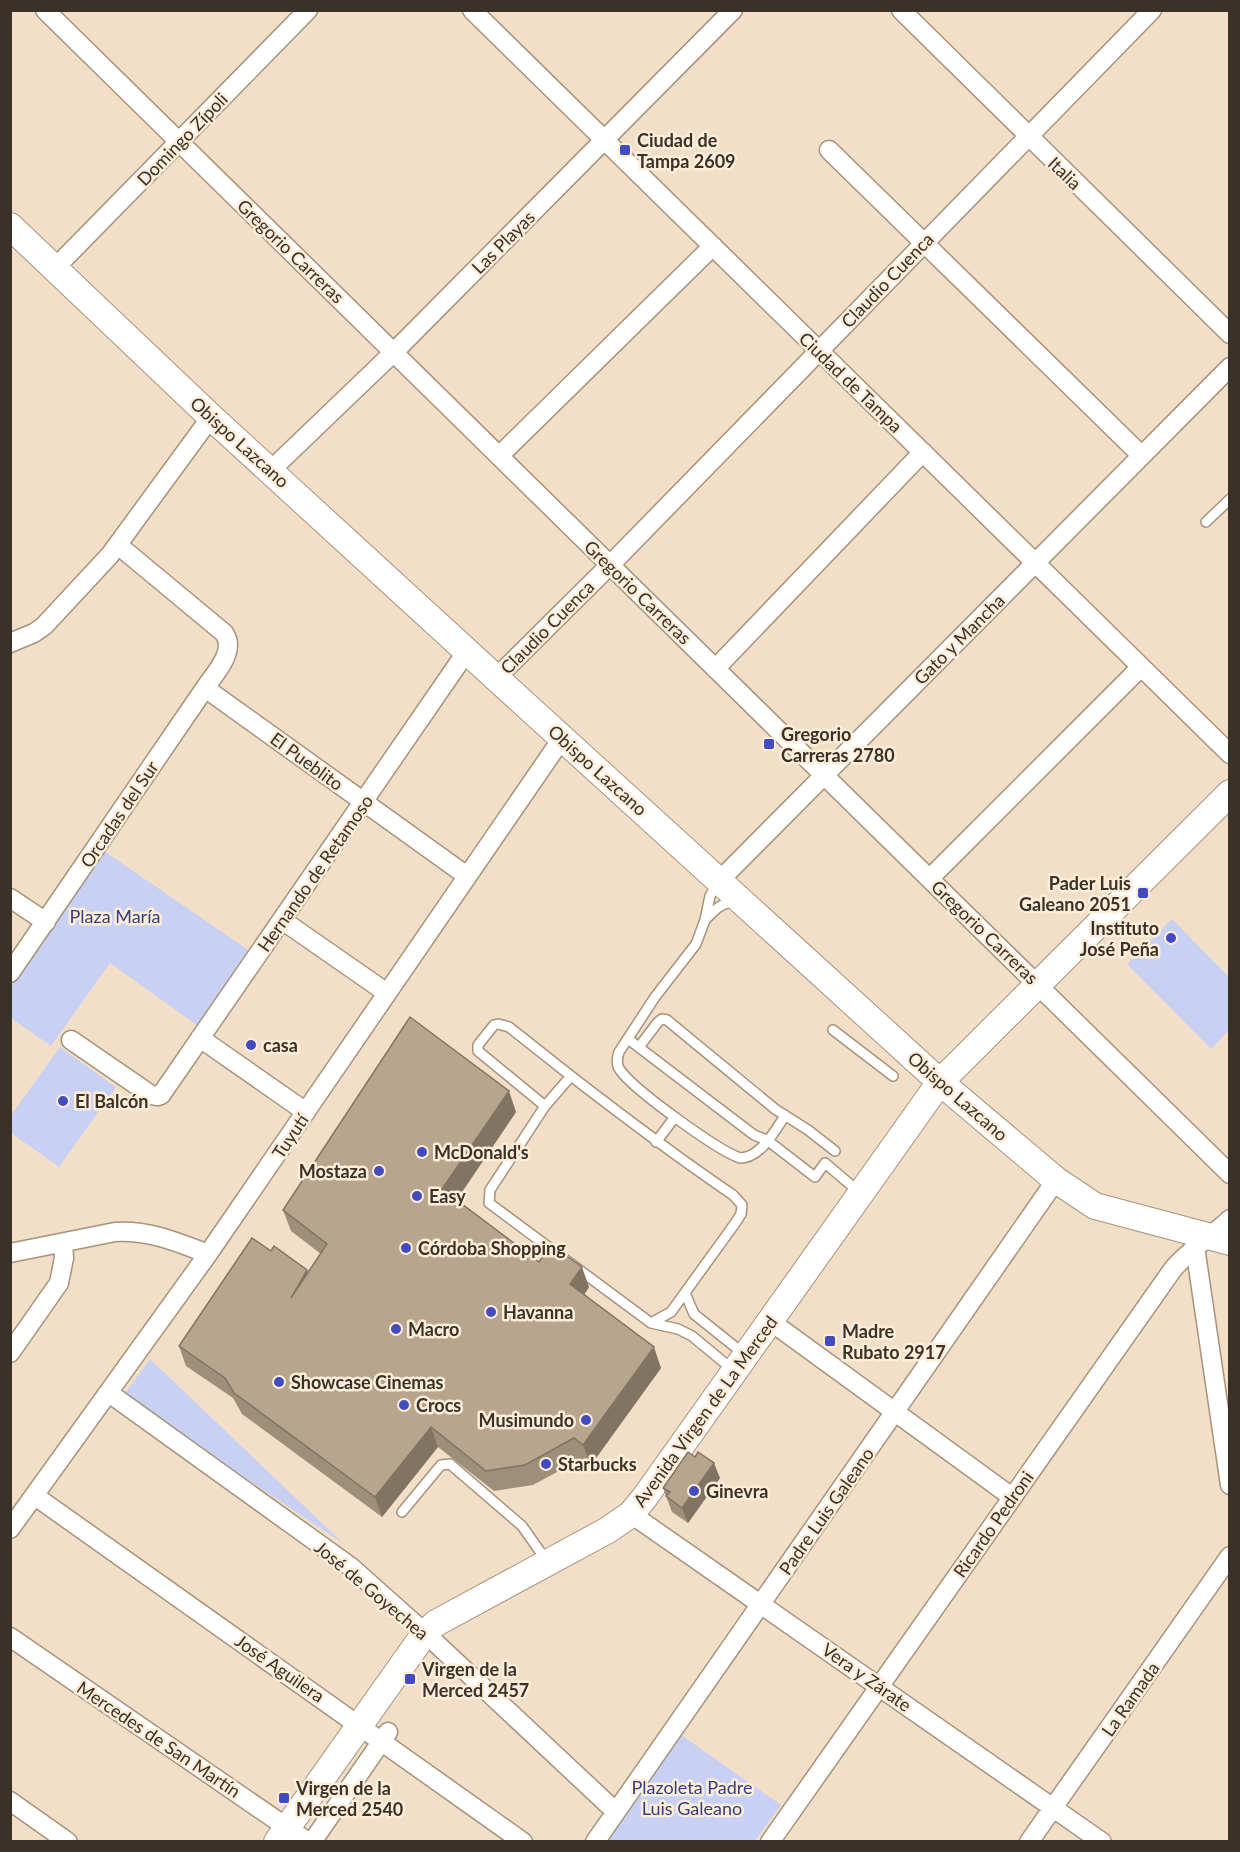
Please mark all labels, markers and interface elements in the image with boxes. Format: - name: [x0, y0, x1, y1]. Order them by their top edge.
- street label: Domingo Zípoli: [132, 88, 232, 190]
- place label: Ciudad de Tampa 2609: [637, 129, 736, 172]
- marker: Ciudad de Tampa 2609: [618, 143, 632, 157]
- street label: Italia: [1044, 152, 1086, 194]
- street label: Gregorio Carreras: [233, 194, 349, 308]
- street label: Las Playas: [467, 206, 539, 278]
- street label: Claudio Cuenca: [836, 228, 938, 332]
- street label: Ciudad de Tampa: [795, 327, 907, 437]
- street label: Obispo Lazcano: [186, 392, 294, 492]
- street label: Gregorio Carreras: [580, 535, 696, 649]
- street label: Claudio Cuenca: [496, 576, 598, 678]
- street label: Gato y Mancha: [909, 589, 1009, 689]
- street label: Obispo Lazcano: [544, 720, 652, 820]
- place label: Gregorio Carreras 2780: [781, 723, 895, 766]
- street label: El Pueblito: [266, 727, 348, 795]
- marker: Gregorio Carreras 2780: [762, 737, 776, 751]
- street label: Orcadas del Sur: [75, 756, 163, 872]
- street label: Hernando de Retamoso: [253, 790, 377, 956]
- place label: Pader Luis Galeano 2051: [1019, 872, 1131, 915]
- street label: Gregorio Carreras: [927, 875, 1043, 989]
- marker: Pader Luis Galeano 2051: [1136, 886, 1150, 900]
- park label: Plaza María: [70, 905, 160, 927]
- place label: Instituto José Peña: [1080, 917, 1159, 960]
- marker: Instituto José Peña: [1164, 931, 1178, 945]
- place label: casa: [263, 1034, 298, 1056]
- marker: casa: [244, 1038, 258, 1052]
- street label: Obispo Lazcano: [904, 1047, 1012, 1145]
- place label: El Balcón: [75, 1090, 149, 1112]
- marker: El Balcón: [56, 1094, 70, 1108]
- street label: Tuyutí: [267, 1109, 313, 1163]
- place label: McDonald's: [434, 1141, 529, 1163]
- marker: McDonald's: [415, 1145, 429, 1159]
- place label: Mostaza: [299, 1160, 367, 1182]
- marker: Mostaza: [372, 1164, 386, 1178]
- place label: Easy: [429, 1185, 466, 1207]
- marker: Easy: [410, 1189, 424, 1203]
- place label: Córdoba Shopping: [418, 1237, 566, 1259]
- marker: Córdoba Shopping: [399, 1241, 413, 1255]
- place label: Havanna: [503, 1301, 573, 1323]
- marker: Havanna: [484, 1305, 498, 1319]
- street label: Avenida Virgen de La Merced: [628, 1311, 782, 1511]
- place label: Macro: [408, 1318, 459, 1340]
- place label: Madre Rubato 2917: [842, 1320, 946, 1363]
- marker: Macro: [389, 1322, 403, 1336]
- marker: Madre Rubato 2917: [823, 1334, 837, 1348]
- place label: Showcase Cinemas: [291, 1371, 444, 1393]
- marker: Showcase Cinemas: [272, 1375, 286, 1389]
- place label: Crocs: [416, 1394, 461, 1416]
- marker: Crocs: [397, 1398, 411, 1412]
- place label: Musimundo: [479, 1409, 574, 1431]
- marker: Musimundo: [579, 1413, 593, 1427]
- street label: Padre Luis Galeano: [774, 1443, 878, 1579]
- place label: Starbucks: [558, 1453, 637, 1475]
- marker: Starbucks: [539, 1457, 553, 1471]
- street label: Ricardo Pedroni: [948, 1467, 1038, 1581]
- place label: Ginevra: [706, 1480, 768, 1502]
- marker: Ginevra: [687, 1484, 701, 1498]
- street label: José de Goyechea: [310, 1536, 434, 1644]
- street label: José Aguilera: [231, 1629, 329, 1707]
- street label: Vera y Zárate: [818, 1638, 916, 1716]
- place label: Virgen de la Merced 2457: [421, 1658, 529, 1701]
- street label: La Ramada: [1096, 1658, 1164, 1740]
- marker: Virgen de la Merced 2457: [403, 1672, 417, 1686]
- street label: Mercedes de San Martín: [73, 1676, 245, 1802]
- park label: Plazoleta Padre Luis Galeano: [631, 1776, 753, 1819]
- place label: Virgen de la Merced 2540: [295, 1777, 403, 1820]
- marker: Virgen de la Merced 2540: [277, 1791, 291, 1805]

